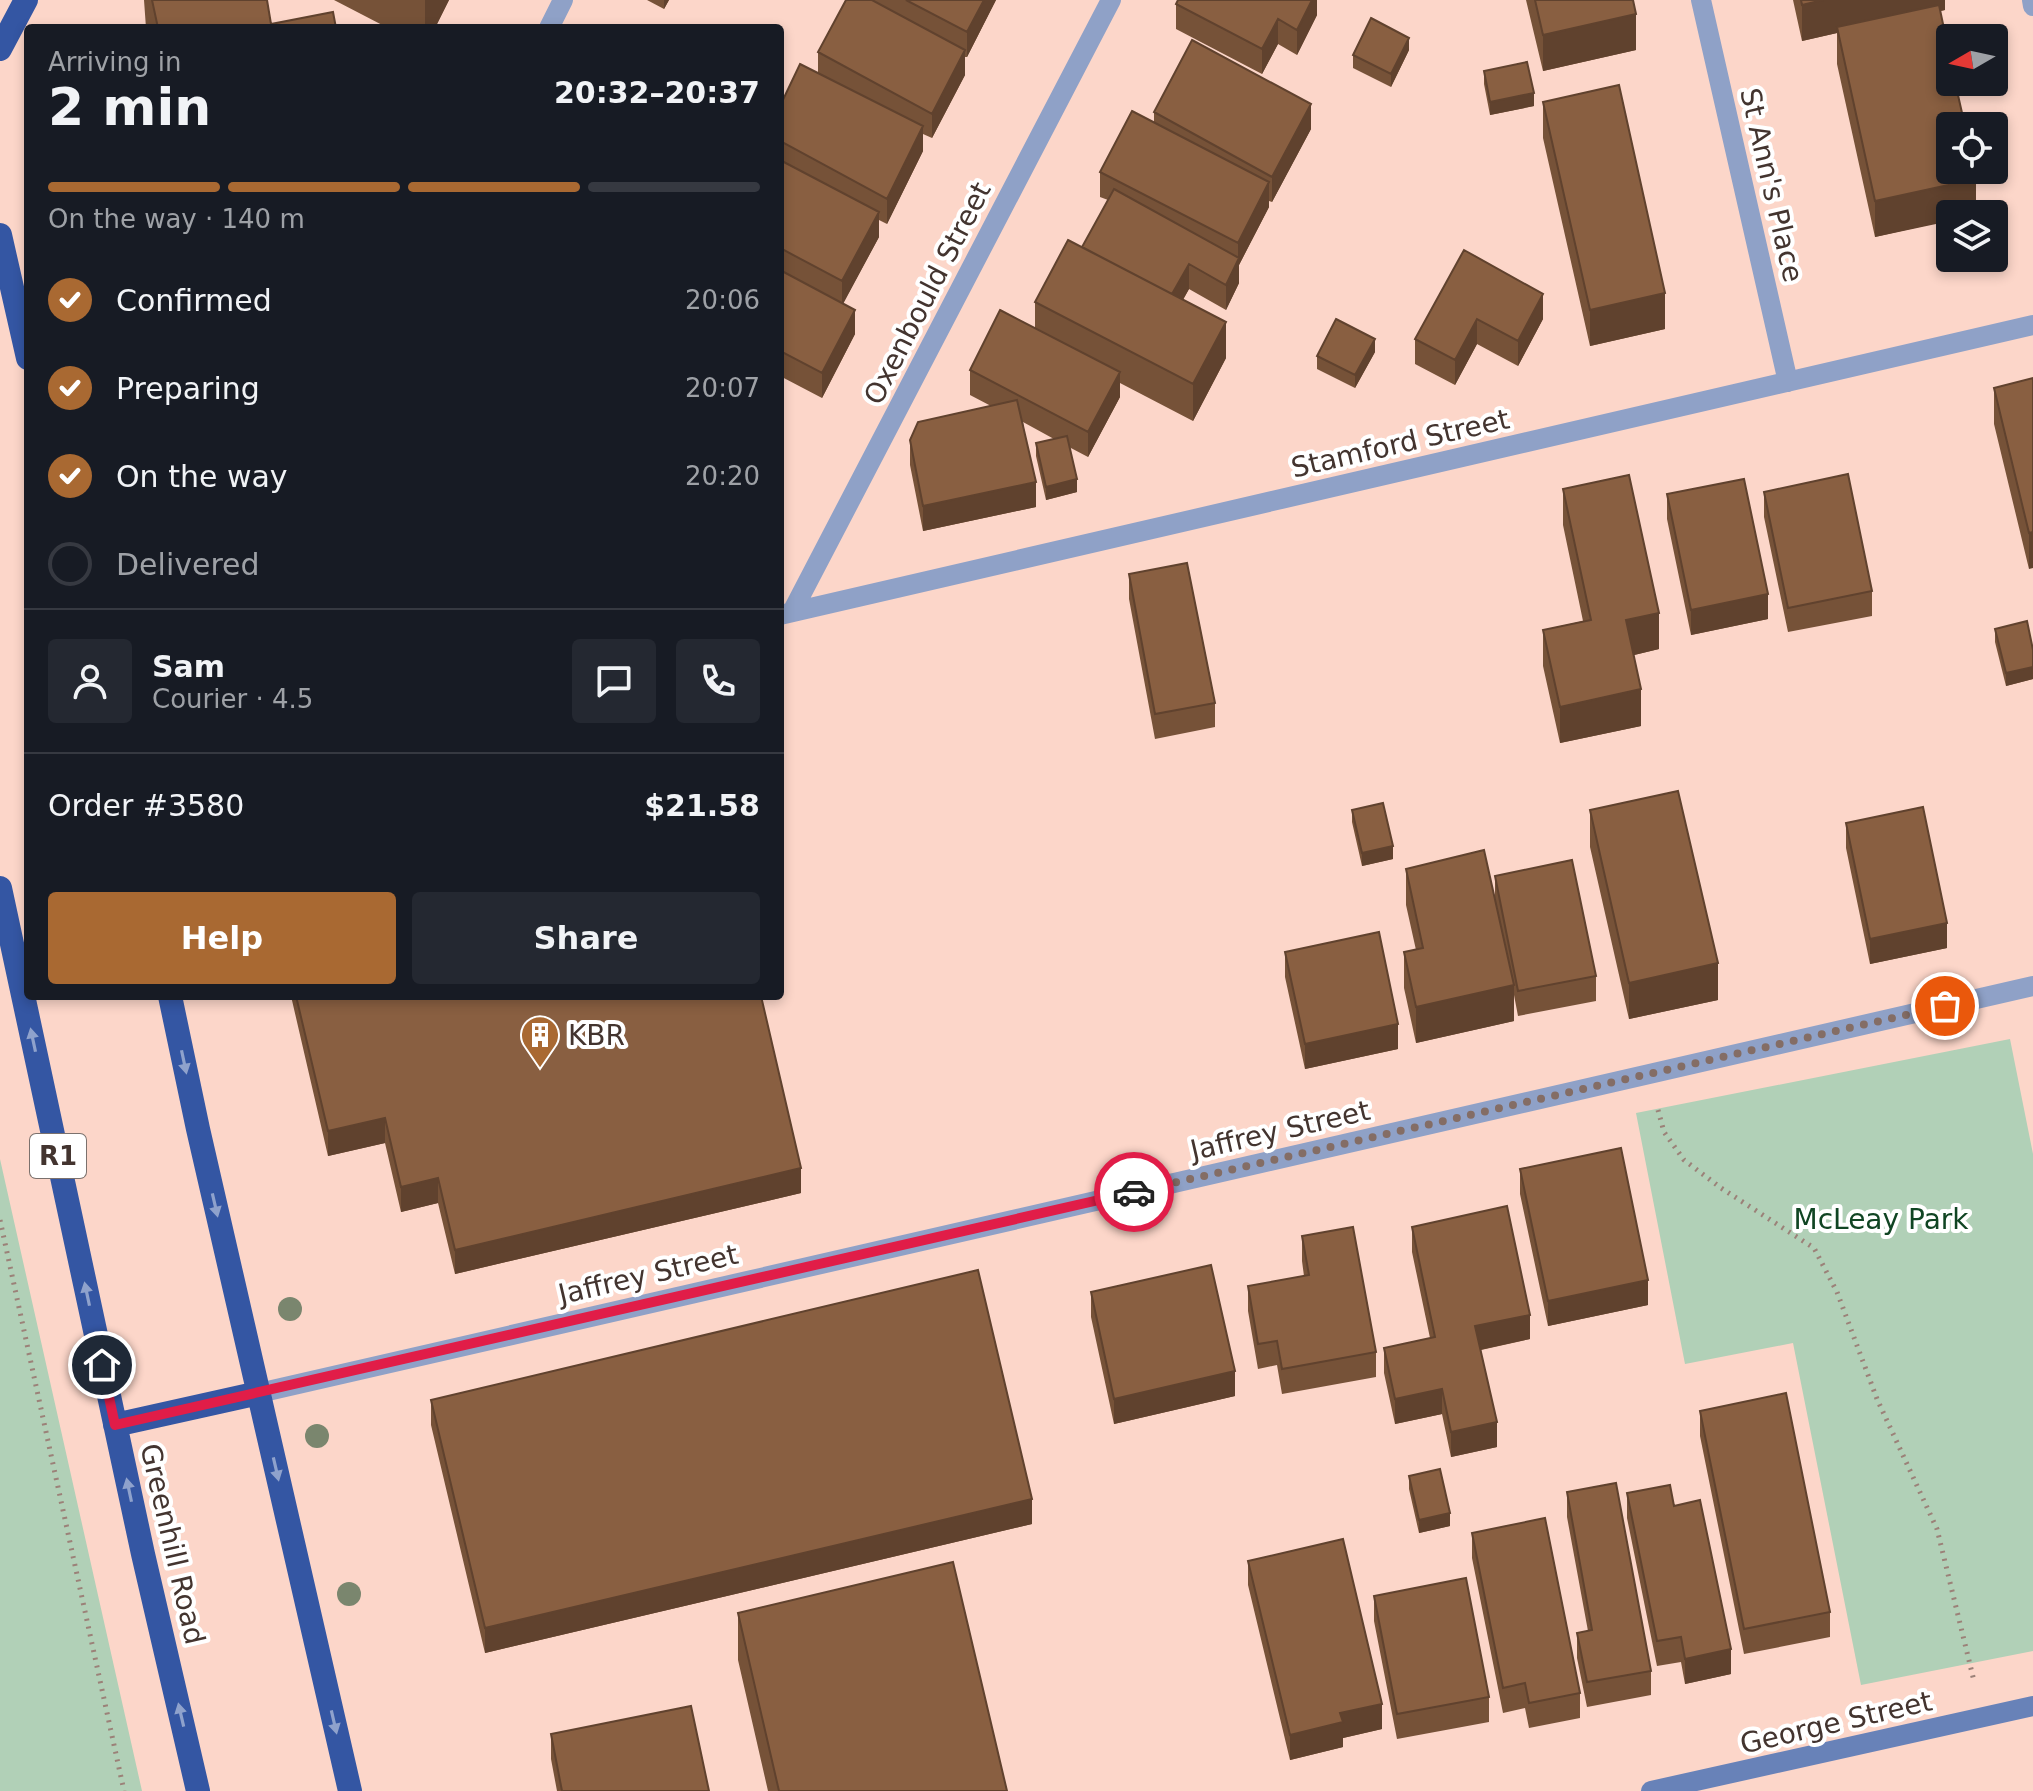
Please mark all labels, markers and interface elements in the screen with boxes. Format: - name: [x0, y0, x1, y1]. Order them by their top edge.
- north arrow: [1936, 24, 2008, 96]
- map controls: [1936, 24, 2008, 272]
- text: Arriving in: [48, 47, 182, 77]
- text: 20:32–20:37: [554, 75, 760, 110]
- text: 2 min: [48, 77, 211, 137]
- street label: St Ann's Place: [1733, 85, 1810, 285]
- button: locate: [1936, 112, 2008, 184]
- street label: Oxenbould Street: [857, 177, 998, 410]
- button: layers: [1936, 200, 2008, 272]
- text: On the way · 140 m: [48, 204, 305, 234]
- icon: check: [48, 278, 92, 322]
- text: Confirmed: [116, 283, 272, 318]
- text: 20:06: [685, 285, 760, 315]
- icon: check: [48, 366, 92, 410]
- text: Preparing: [116, 371, 260, 406]
- text: 20:07: [685, 373, 760, 403]
- street label: Stamford Street: [1288, 402, 1512, 485]
- icon: check: [48, 454, 92, 498]
- text: On the way: [116, 459, 288, 494]
- text: 20:20: [685, 461, 760, 491]
- text: Delivered: [116, 547, 260, 582]
- button: person: [48, 639, 132, 723]
- button: chat: [572, 639, 656, 723]
- button: phone: [676, 639, 760, 723]
- text: Sam: [152, 649, 225, 684]
- text: Courier · 4.5: [152, 684, 313, 714]
- text: Order #3580: [48, 788, 244, 823]
- text: $21.58: [644, 788, 760, 823]
- button: Help: [48, 892, 396, 984]
- button: Share: [412, 892, 760, 984]
- pin: [1911, 972, 1979, 1040]
- icon: bag: [1923, 984, 1967, 1028]
- building icon: KBR: [519, 1014, 561, 1069]
- place label: KBR: [568, 1019, 625, 1052]
- one-way arrow: [26, 1027, 39, 1052]
- one-way arrow: [178, 1050, 191, 1075]
- street label: Jaffrey Street: [1185, 1094, 1373, 1168]
- road number: R1: [30, 1134, 86, 1178]
- courier: [1094, 1152, 1174, 1232]
- icon: car: [1112, 1170, 1156, 1214]
- one-way arrow: [210, 1192, 222, 1217]
- park label: McLeay Park: [1793, 1203, 1969, 1236]
- street label: Jaffrey Street: [553, 1238, 741, 1312]
- one-way arrow: [80, 1281, 93, 1306]
- pin: [68, 1331, 136, 1399]
- icon: home: [80, 1343, 124, 1387]
- street label: Greenhill Road: [133, 1441, 212, 1648]
- one-way arrow: [270, 1456, 283, 1481]
- one-way arrow: [122, 1477, 135, 1502]
- street label: George Street: [1737, 1684, 1935, 1761]
- one-way arrow: [174, 1702, 186, 1727]
- one-way arrow: [328, 1710, 341, 1735]

